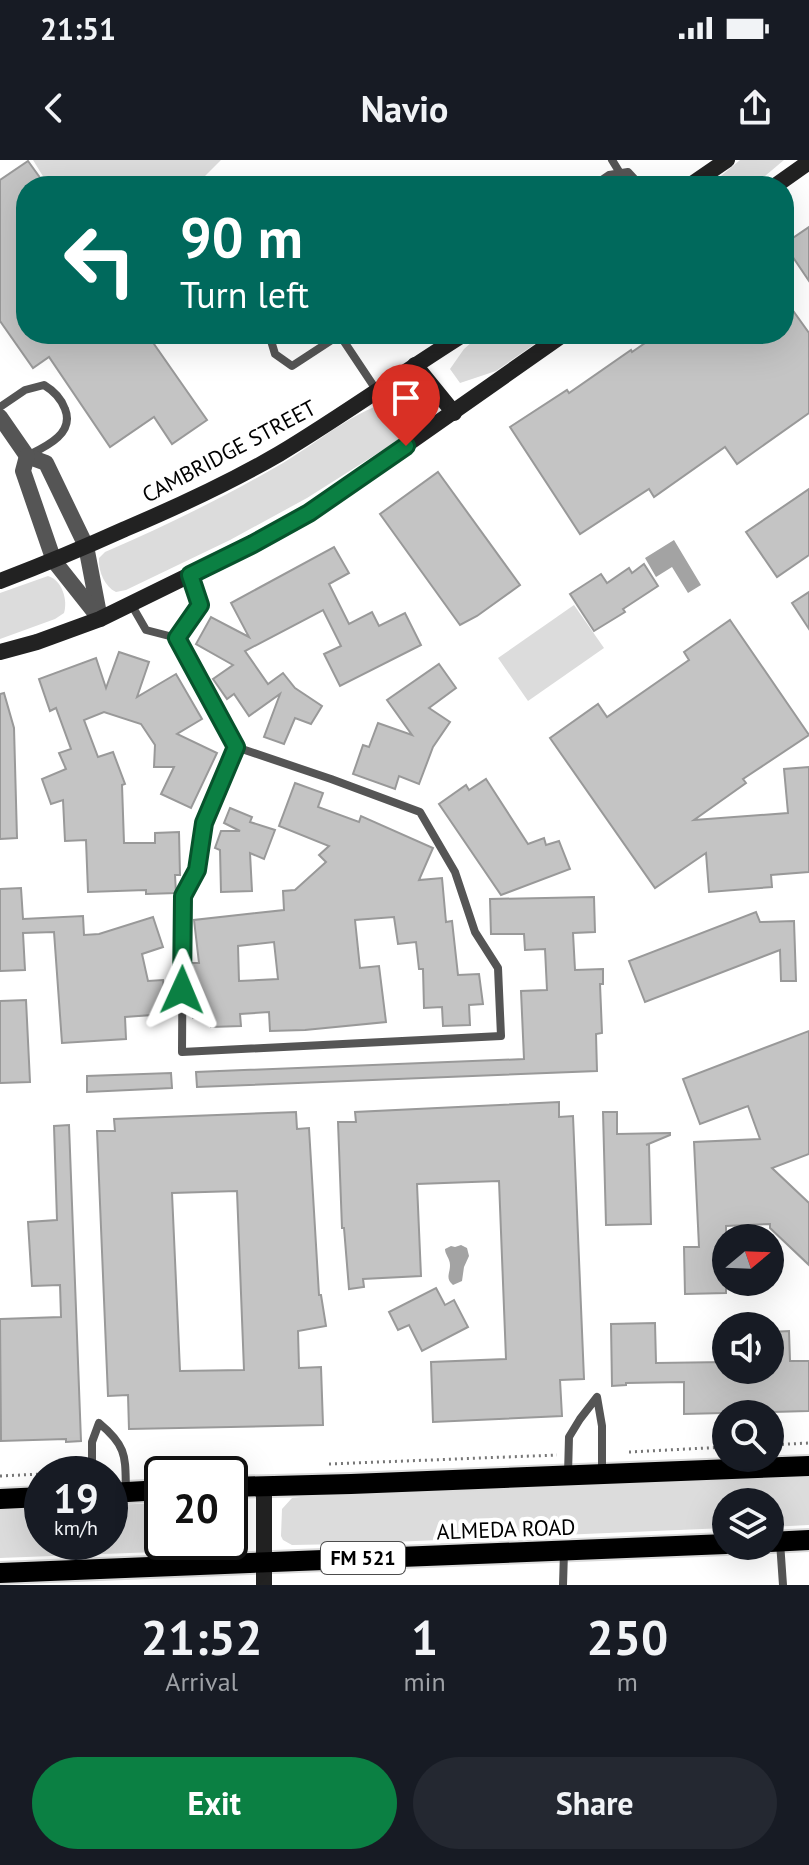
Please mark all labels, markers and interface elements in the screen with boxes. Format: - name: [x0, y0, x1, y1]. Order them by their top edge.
- text: 21:51: [40, 9, 116, 48]
- text: Navio: [361, 85, 448, 132]
- icon: back: [32, 86, 76, 130]
- icon: share: [733, 86, 777, 130]
- text: 90 m: [180, 201, 303, 273]
- icon: left: [48, 208, 152, 312]
- text: Turn left: [180, 271, 309, 318]
- pin: [372, 364, 440, 446]
- icon: arrive: [384, 376, 428, 420]
- street label: CAMBRIDGE STREET: [137, 393, 321, 509]
- position arrow: [140, 948, 224, 1032]
- north arrow: [712, 1224, 784, 1296]
- map controls: [712, 1224, 784, 1560]
- button: sound: [712, 1312, 784, 1384]
- button: search: [712, 1400, 784, 1472]
- speed limit sign: 20: [144, 1456, 248, 1560]
- text: 19: [53, 1472, 99, 1524]
- button: layers: [712, 1488, 784, 1560]
- street label: ALMEDA ROAD: [436, 1513, 576, 1545]
- text: km/h: [54, 1515, 98, 1541]
- road number: FM 521: [321, 1542, 405, 1574]
- text: 21:52: [141, 1606, 263, 1668]
- text: 1: [411, 1606, 438, 1668]
- text: 250: [587, 1606, 668, 1668]
- text: Arrival: [165, 1665, 238, 1698]
- text: min: [403, 1665, 446, 1698]
- text: m: [617, 1665, 638, 1698]
- button: Exit: [32, 1757, 397, 1849]
- button: Share: [413, 1757, 777, 1849]

